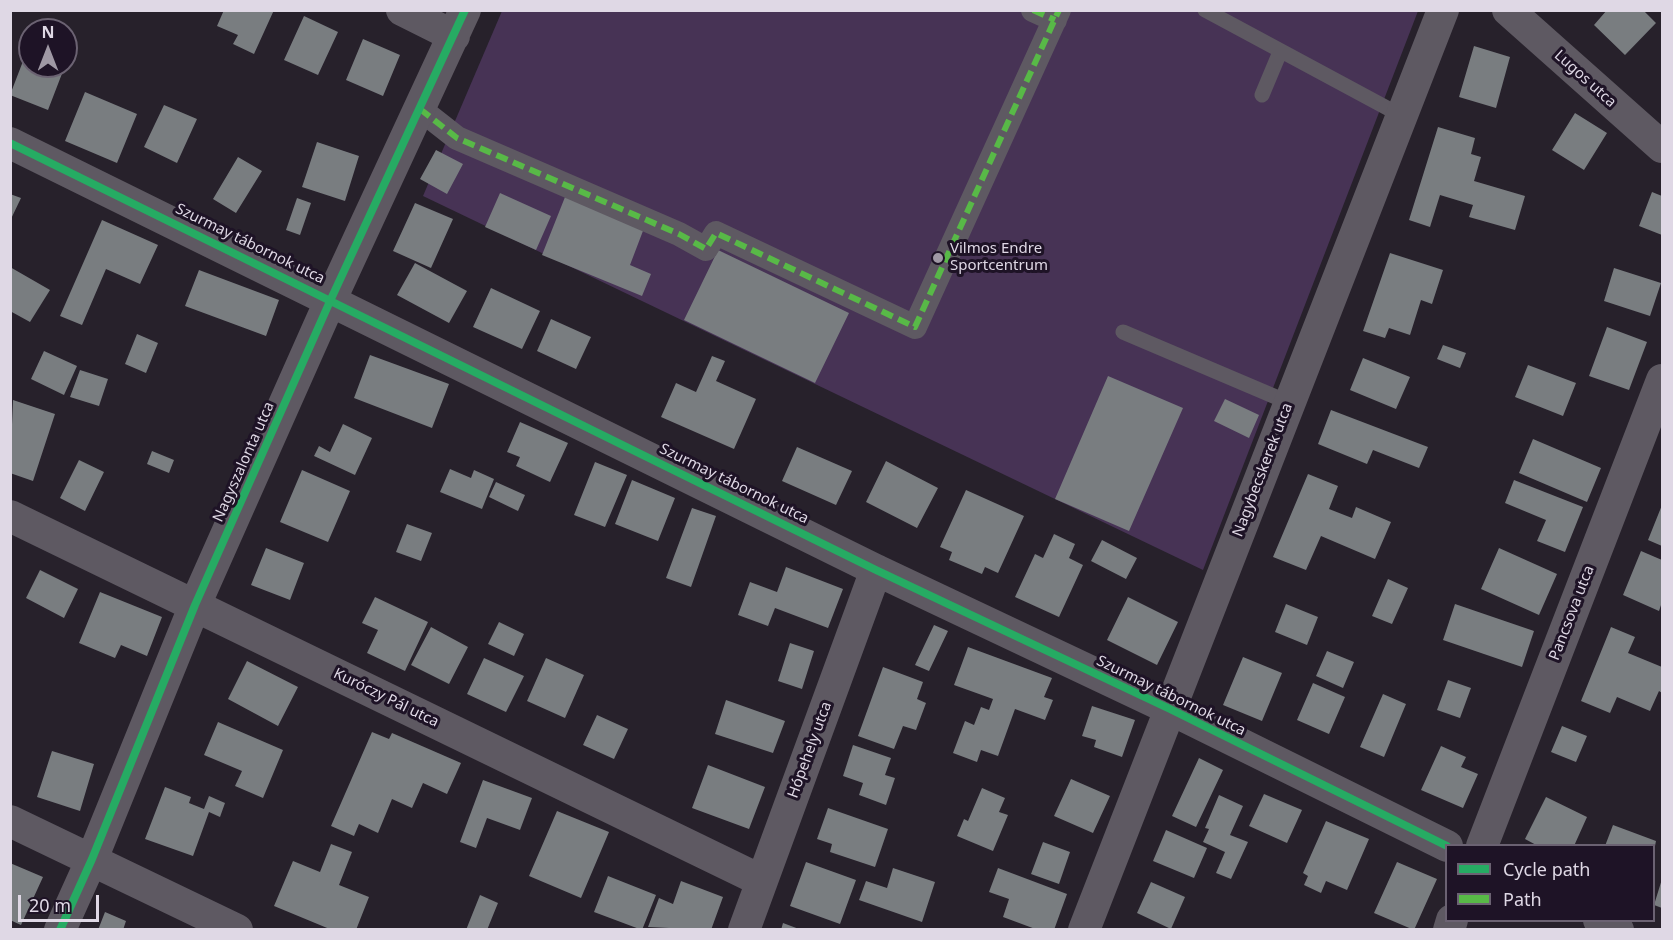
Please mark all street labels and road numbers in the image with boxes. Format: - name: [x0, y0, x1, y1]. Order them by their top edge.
- street label: Lugos utca: [1550, 47, 1620, 111]
- street label: Szurmay tábornok utca: [173, 200, 327, 288]
- street label: Nagyszalonta utca: [209, 399, 279, 525]
- street label: Nagybecskerek utca: [1229, 401, 1297, 539]
- street label: Szurmay tábornok utca: [657, 440, 811, 528]
- street label: Pancsova utca: [1546, 563, 1598, 663]
- street label: Szurmay tábornok utca: [1094, 652, 1248, 740]
- street label: Kuróczy Pál utca: [330, 665, 442, 731]
- street label: Hópehely utca: [784, 699, 836, 801]

